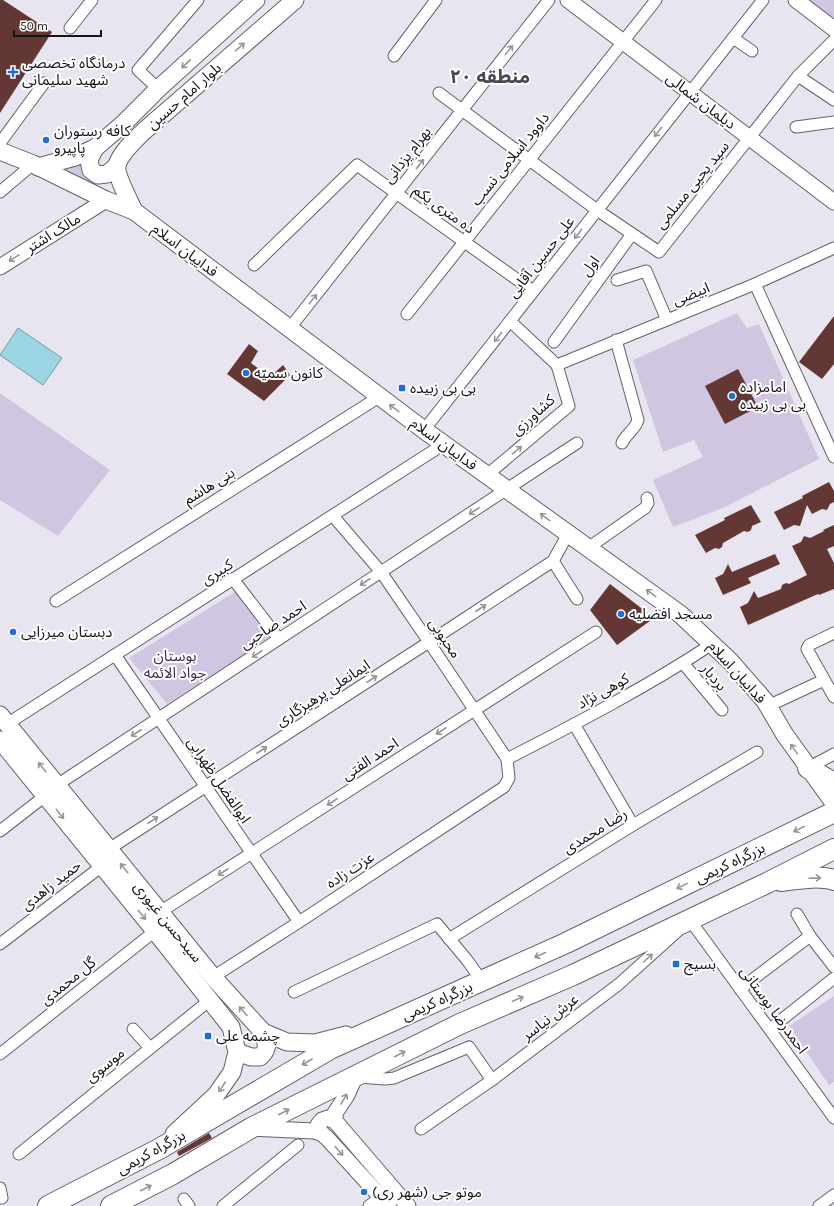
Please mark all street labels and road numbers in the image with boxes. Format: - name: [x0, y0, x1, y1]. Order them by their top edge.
- street label: بلوار امام حسین: [143, 59, 226, 135]
- street label: دیلمان شمالی: [663, 69, 739, 133]
- street label: داوود اسلامی نسب: [467, 109, 553, 209]
- street label: بهرام یزدانی: [379, 123, 436, 188]
- street label: سید یحیی مسلمی: [651, 137, 733, 233]
- street label: ده متری یکم: [409, 181, 478, 239]
- street label: مالک اشتر: [21, 209, 84, 257]
- street label: علی حسین آقایی: [504, 212, 579, 301]
- street label: فداییان اسلام: [147, 219, 222, 282]
- street label: اول: [577, 252, 603, 280]
- street label: ابیضی: [670, 278, 712, 310]
- street label: کشاورزی: [507, 390, 559, 439]
- street label: فداییان اسلام: [406, 414, 481, 476]
- street label: بنی هاشم: [180, 463, 239, 510]
- street label: کبیری: [198, 555, 237, 589]
- street label: احمد صاحبی: [236, 597, 310, 653]
- street label: محبوبی: [425, 614, 465, 662]
- street label: فداییان اسلام: [703, 637, 770, 709]
- street label: ایمانعلی پرهیزگاری: [272, 656, 374, 731]
- street label: بردبار: [697, 659, 731, 695]
- street label: کوهی نژاد: [574, 669, 633, 713]
- street label: ابوالفضل ظهرابی: [183, 733, 255, 827]
- street label: احمد الفتی: [338, 734, 402, 784]
- street label: رضا محمدی: [560, 804, 630, 858]
- street label: بزرگراه کریمی: [692, 838, 768, 888]
- street label: عزت زاده: [323, 848, 378, 892]
- street label: حمید زاهدی: [17, 856, 85, 914]
- street label: سیدحسن غیوری: [130, 878, 206, 966]
- street label: گل محمدی: [37, 953, 100, 1009]
- street label: احمدرضا بوستانی: [736, 963, 812, 1057]
- street label: بزرگراه کریمی: [399, 977, 475, 1025]
- street label: عرش نیاسر: [517, 990, 582, 1045]
- street label: موسوی: [82, 1044, 128, 1086]
- street label: بزرگراه کریمی: [114, 1126, 188, 1178]

